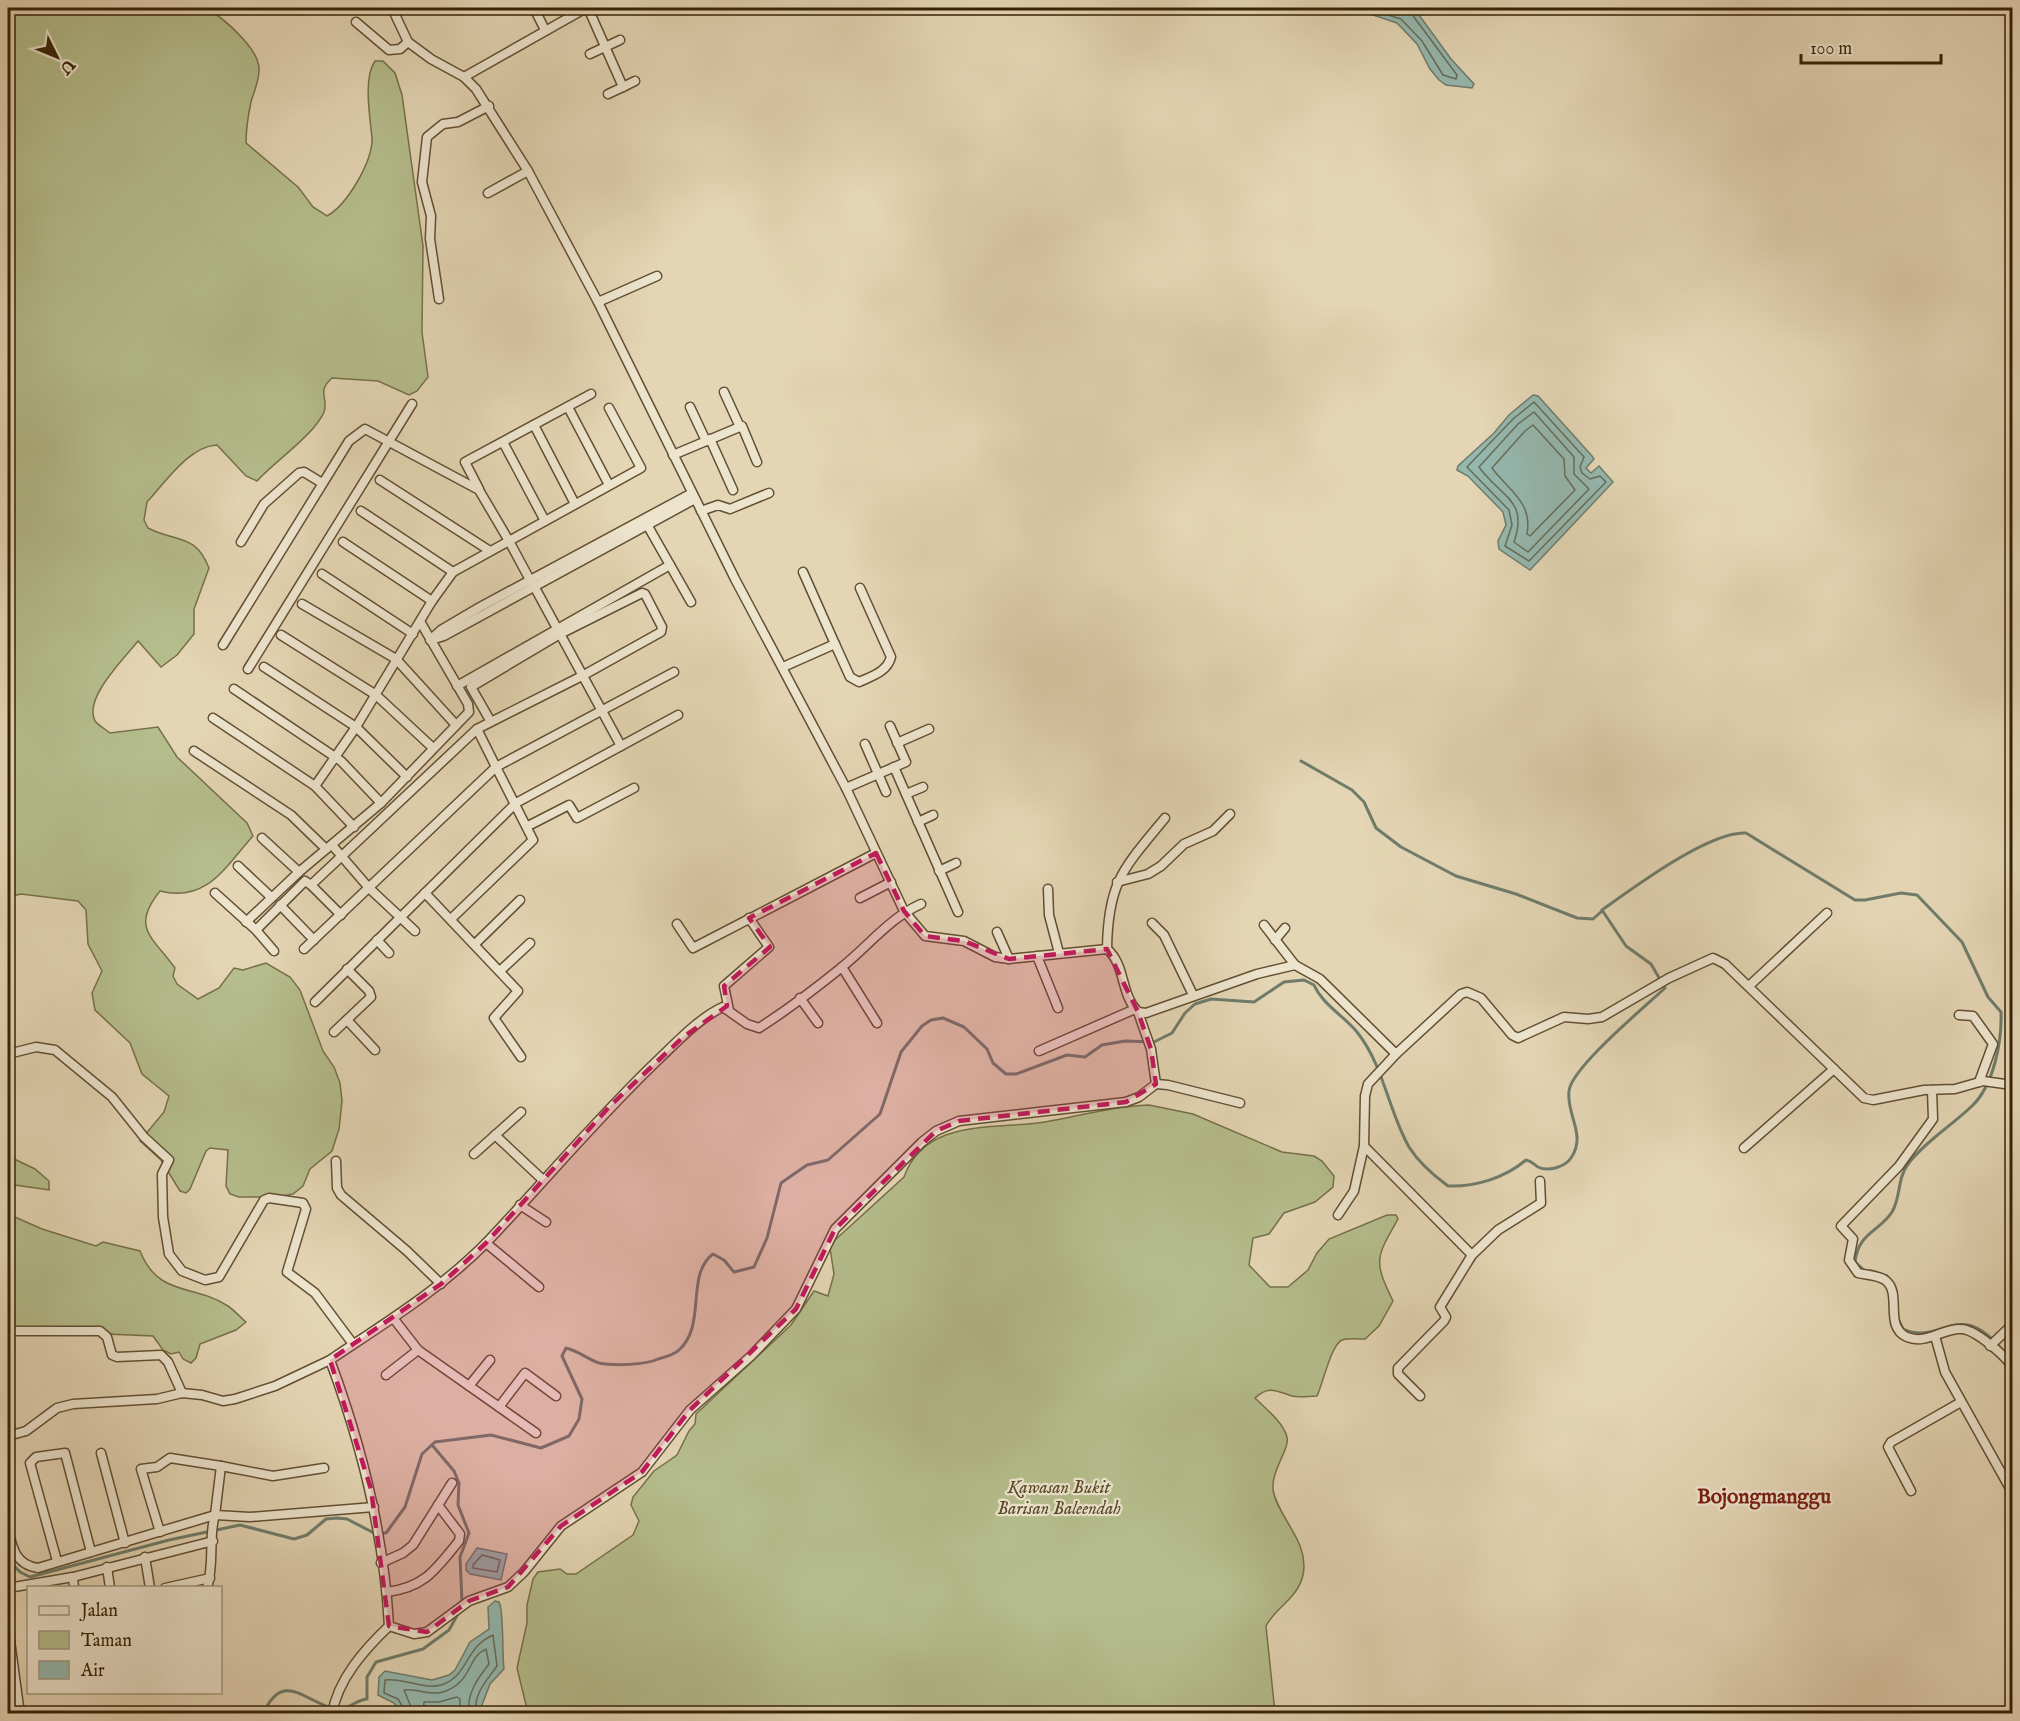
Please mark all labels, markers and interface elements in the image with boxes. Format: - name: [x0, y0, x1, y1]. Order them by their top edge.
- north arrow: [27, 27, 87, 87]
- scale bar: [1801, 27, 1940, 65]
- text: 100 m: [1810, 38, 1852, 61]
- text: U: [54, 53, 79, 78]
- park label: Kawasan Bukit Barisan Baleendah: [997, 1477, 1121, 1521]
- district label: Bojongmanggu: [1697, 1484, 1831, 1511]
- legend: [27, 1586, 222, 1694]
- text: Jalan: [79, 1600, 118, 1623]
- text: Taman: [81, 1630, 132, 1653]
- text: Air: [80, 1660, 105, 1683]

